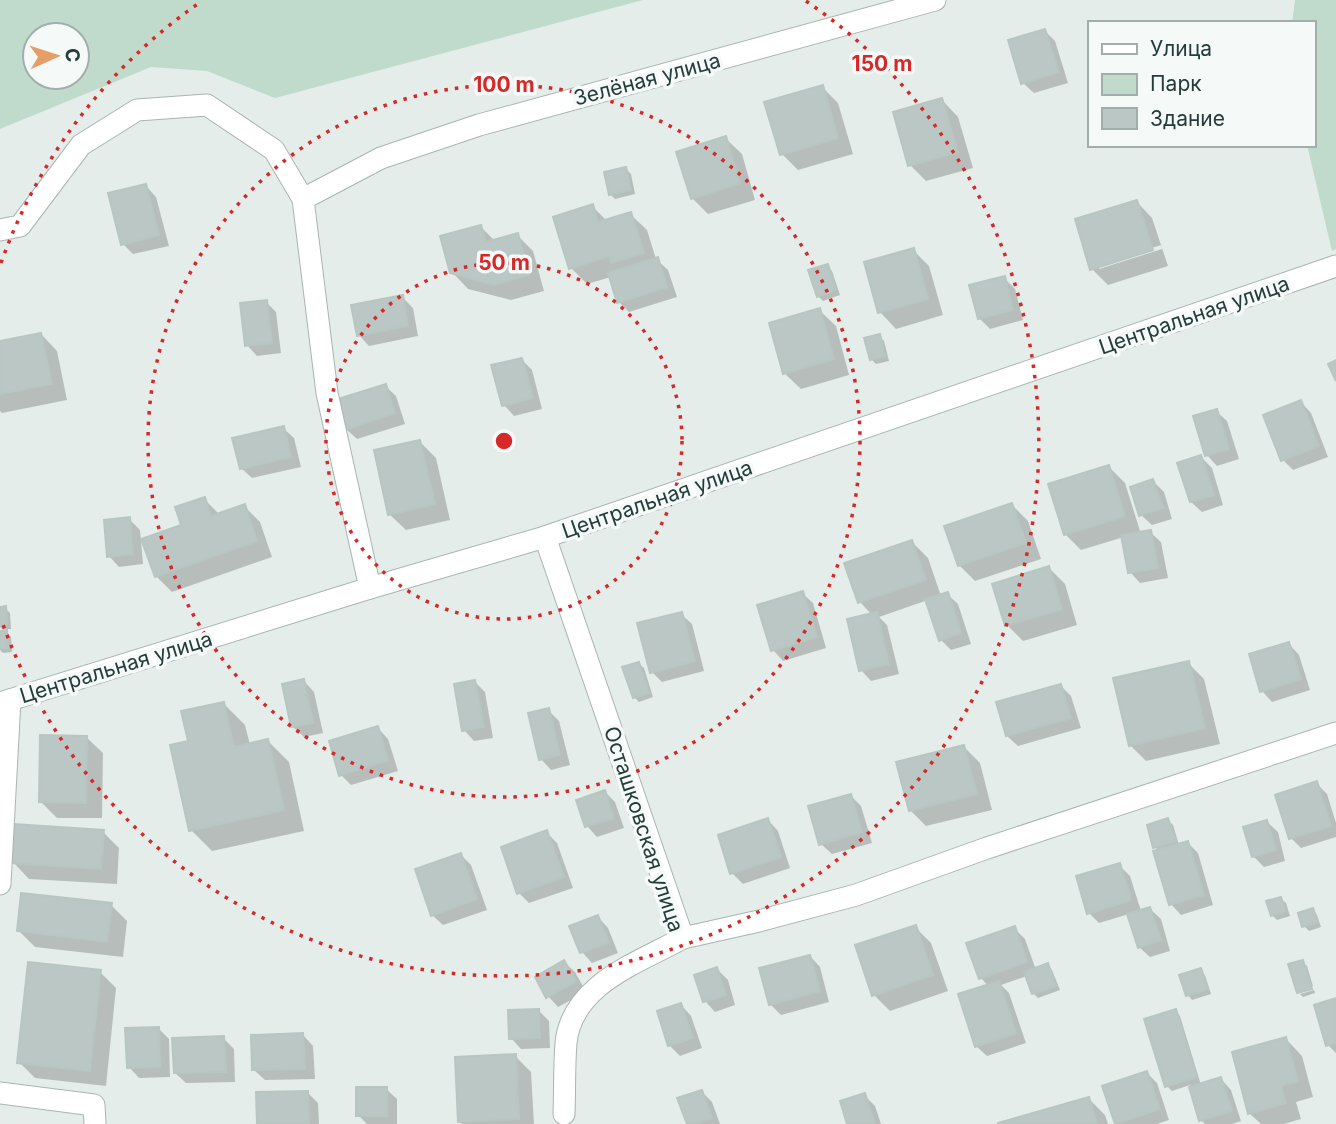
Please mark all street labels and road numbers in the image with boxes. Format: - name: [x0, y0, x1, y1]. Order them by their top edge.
- street label: Зелёная улица: [571, 47, 723, 111]
- street label: Центральная улица: [1095, 271, 1293, 359]
- street label: Центральная улица: [558, 455, 756, 543]
- street label: Центральная улица: [17, 626, 215, 708]
- street label: Осташковская улица: [599, 723, 689, 935]

